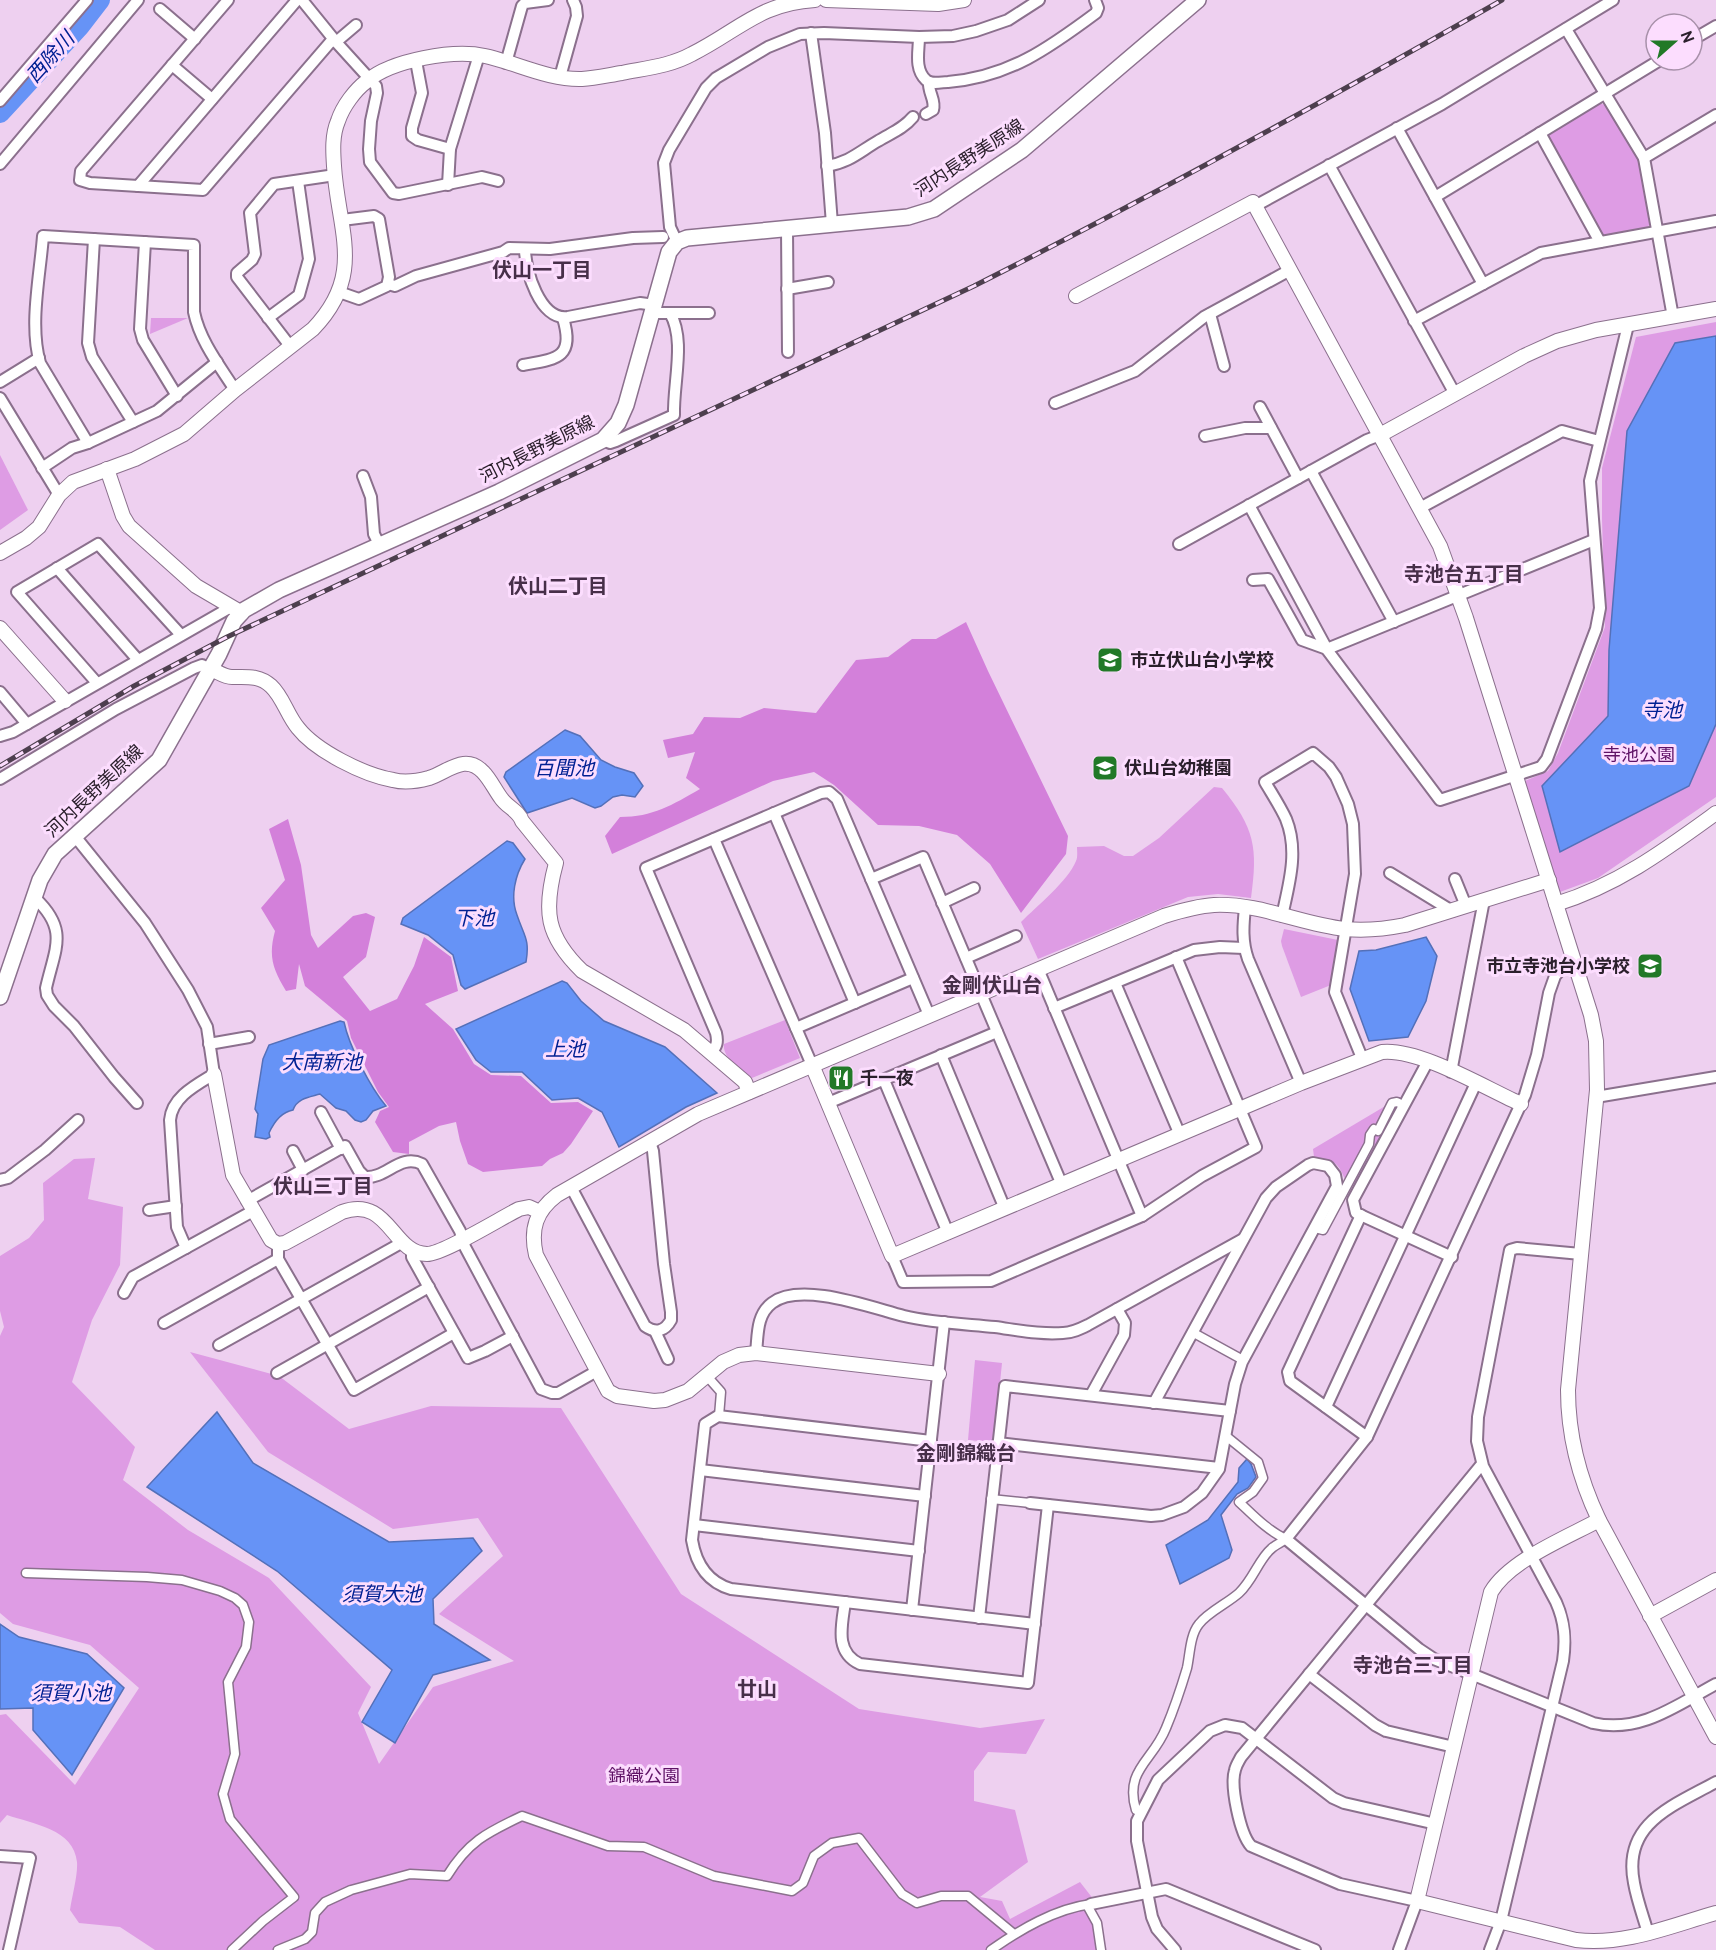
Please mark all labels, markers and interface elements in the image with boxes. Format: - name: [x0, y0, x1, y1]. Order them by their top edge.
- north arrow: [1644, 12, 1704, 72]
- water label: 西除川: [22, 26, 83, 89]
- text: N: [1675, 28, 1698, 46]
- street label: 河内長野美原線: [911, 115, 1029, 203]
- district label: 伏山一丁目: [492, 259, 592, 285]
- street label: 河内長野美原線: [476, 411, 599, 489]
- district label: 寺池台五丁目: [1404, 563, 1524, 589]
- district label: 伏山二丁目: [508, 575, 608, 601]
- school or university icon: 市立伏山台小学校: [1095, 645, 1125, 675]
- place label: 市立伏山台小学校: [1130, 650, 1274, 673]
- water label: 寺池: [1642, 699, 1684, 725]
- street label: 河内長野美原線: [41, 741, 149, 843]
- park label: 寺池公園: [1603, 745, 1675, 768]
- school or university icon: 伏山台幼稚園: [1090, 753, 1120, 783]
- water label: 百聞池: [534, 757, 596, 783]
- place label: 伏山台幼稚園: [1124, 758, 1232, 781]
- water label: 下池: [454, 907, 496, 933]
- school or university icon: 市立寺池台小学校: [1635, 951, 1665, 981]
- place label: 市立寺池台小学校: [1486, 956, 1630, 979]
- district label: 金剛伏山台: [942, 974, 1042, 1000]
- water label: 上池: [545, 1038, 587, 1064]
- water label: 大南新池: [282, 1051, 364, 1077]
- restaurant icon: 千一夜: [826, 1063, 856, 1093]
- place label: 千一夜: [860, 1068, 914, 1091]
- district label: 伏山三丁目: [273, 1175, 373, 1201]
- district label: 金剛錦織台: [916, 1442, 1016, 1468]
- water label: 須賀大池: [342, 1583, 424, 1609]
- district label: 寺池台三丁目: [1353, 1654, 1473, 1680]
- district label: 廿山: [737, 1678, 777, 1704]
- water label: 須賀小池: [31, 1682, 113, 1708]
- park label: 錦織公園: [608, 1766, 680, 1789]

